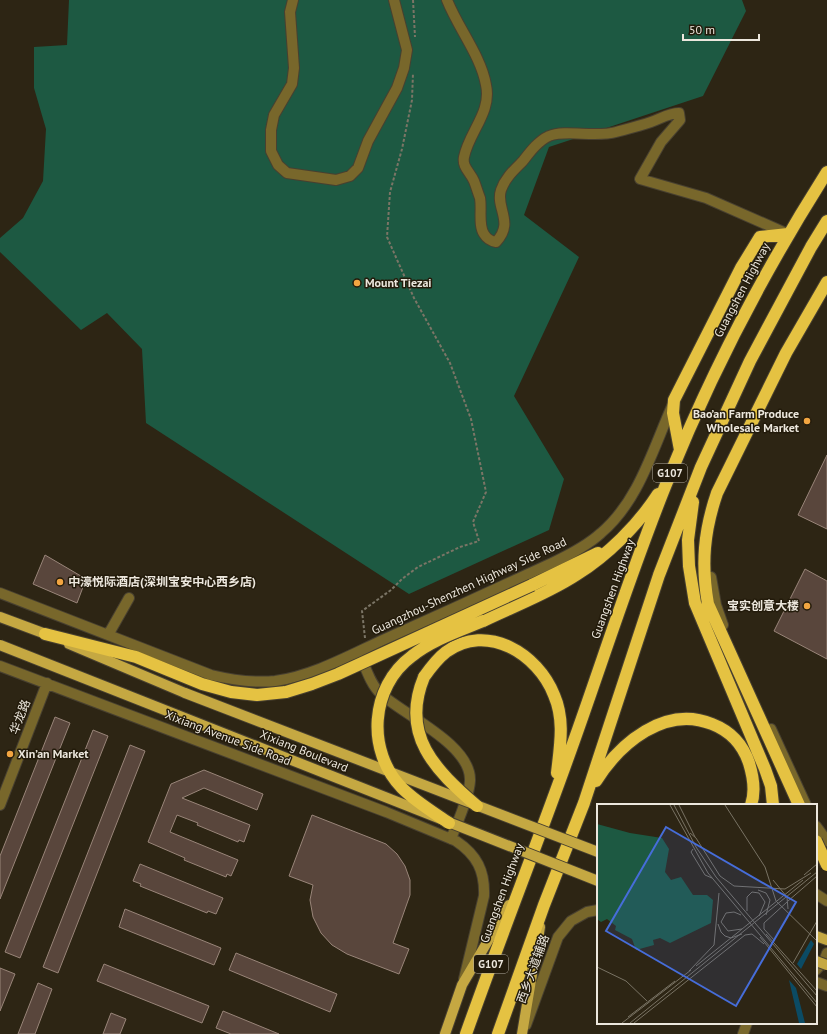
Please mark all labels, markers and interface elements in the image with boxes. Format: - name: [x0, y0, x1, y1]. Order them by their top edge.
- scale bar: [683, 16, 759, 42]
- text: 50 m: [689, 22, 715, 37]
- street label: Guangshen Highway: [710, 240, 773, 340]
- place label: Mount Tiezai: [365, 275, 432, 290]
- marker: Mount Tiezai: [352, 278, 362, 288]
- place label: Bao’an Farm Produce Wholesale Market: [693, 406, 800, 435]
- marker: Bao’an Farm Produce Wholesale Market: [802, 416, 812, 426]
- road number: G107: [653, 464, 687, 482]
- street label: Guangzhou-Shenzhen Highway Side Road: [369, 534, 569, 637]
- street label: Guangshen Highway: [588, 537, 638, 641]
- place label: 中濠悦际酒店(深圳宝安中心西乡店): [68, 574, 256, 589]
- marker: 中濠悦际酒店(深圳宝安中心西乡店): [55, 577, 65, 587]
- place label: 宝实创意大楼: [727, 598, 799, 613]
- marker: 宝实创意大楼: [802, 601, 812, 611]
- street label: 华龙路: [6, 697, 33, 736]
- street label: Xixiang Avenue Side Road: [163, 707, 293, 768]
- street label: Xixiang Boulevard: [258, 726, 350, 775]
- place label: Xin’an Market: [18, 746, 89, 761]
- marker: Xin’an Market: [5, 749, 15, 759]
- inset map: [597, 804, 817, 1024]
- street label: Guangshen Highway: [477, 841, 527, 945]
- street label: 西乡大道辅路: [513, 932, 552, 1005]
- road number: G107: [474, 955, 508, 973]

